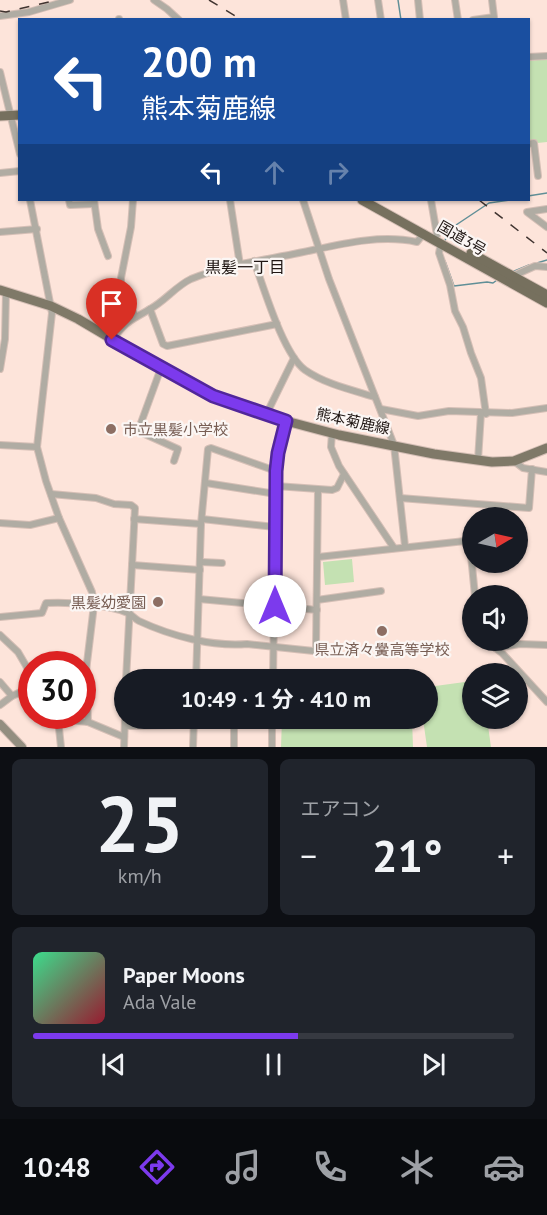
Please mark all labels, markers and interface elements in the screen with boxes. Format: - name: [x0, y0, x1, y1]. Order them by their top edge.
- text: 200 m: [141, 34, 257, 89]
- icon: left: [42, 42, 120, 120]
- text: 熊本菊鹿線: [141, 91, 276, 125]
- icon: left: [195, 156, 228, 189]
- icon: ahead: [258, 156, 291, 189]
- icon: right: [321, 156, 354, 189]
- street label: 国道3号: [434, 216, 490, 260]
- district label: 黒髪一丁目: [205, 257, 285, 277]
- pin: [86, 278, 137, 340]
- icon: arrive: [95, 287, 128, 320]
- street label: 熊本菊鹿線: [314, 404, 392, 438]
- place label: 市立黒髪小学校: [123, 420, 228, 439]
- marker: 市立黒髪小学校: [104, 422, 118, 436]
- north arrow: [462, 507, 528, 573]
- map controls: [462, 507, 528, 729]
- position arrow: [243, 574, 307, 638]
- button: sound: [462, 585, 528, 651]
- place label: 黒髪幼愛園: [71, 593, 146, 612]
- marker: 黒髪幼愛園: [151, 595, 165, 609]
- marker: 県立済々黌高等学校: [375, 624, 389, 638]
- place label: 県立済々黌高等学校: [314, 640, 450, 659]
- speed limit sign: 30: [18, 651, 96, 729]
- button: layers: [462, 663, 528, 729]
- text: 10:49 · 1 分 · 410 m: [181, 685, 371, 713]
- text: 25: [96, 773, 184, 874]
- text: エアコン: [301, 796, 381, 822]
- text: 21°: [372, 826, 443, 884]
- text: −: [301, 834, 317, 877]
- text: +: [497, 834, 514, 877]
- text: km/h: [118, 863, 162, 889]
- text: Paper Moons: [123, 961, 245, 989]
- text: Ada Vale: [123, 989, 196, 1015]
- icon: previous: [97, 1048, 130, 1081]
- icon: pause: [257, 1048, 290, 1081]
- icon: next: [417, 1048, 450, 1081]
- icon: directions: [136, 1146, 178, 1188]
- icon: music: [222, 1146, 264, 1188]
- icon: phone: [309, 1146, 351, 1188]
- icon: climate: [396, 1146, 438, 1188]
- icon: car: [483, 1146, 525, 1188]
- text: 10:48: [22, 1150, 91, 1184]

